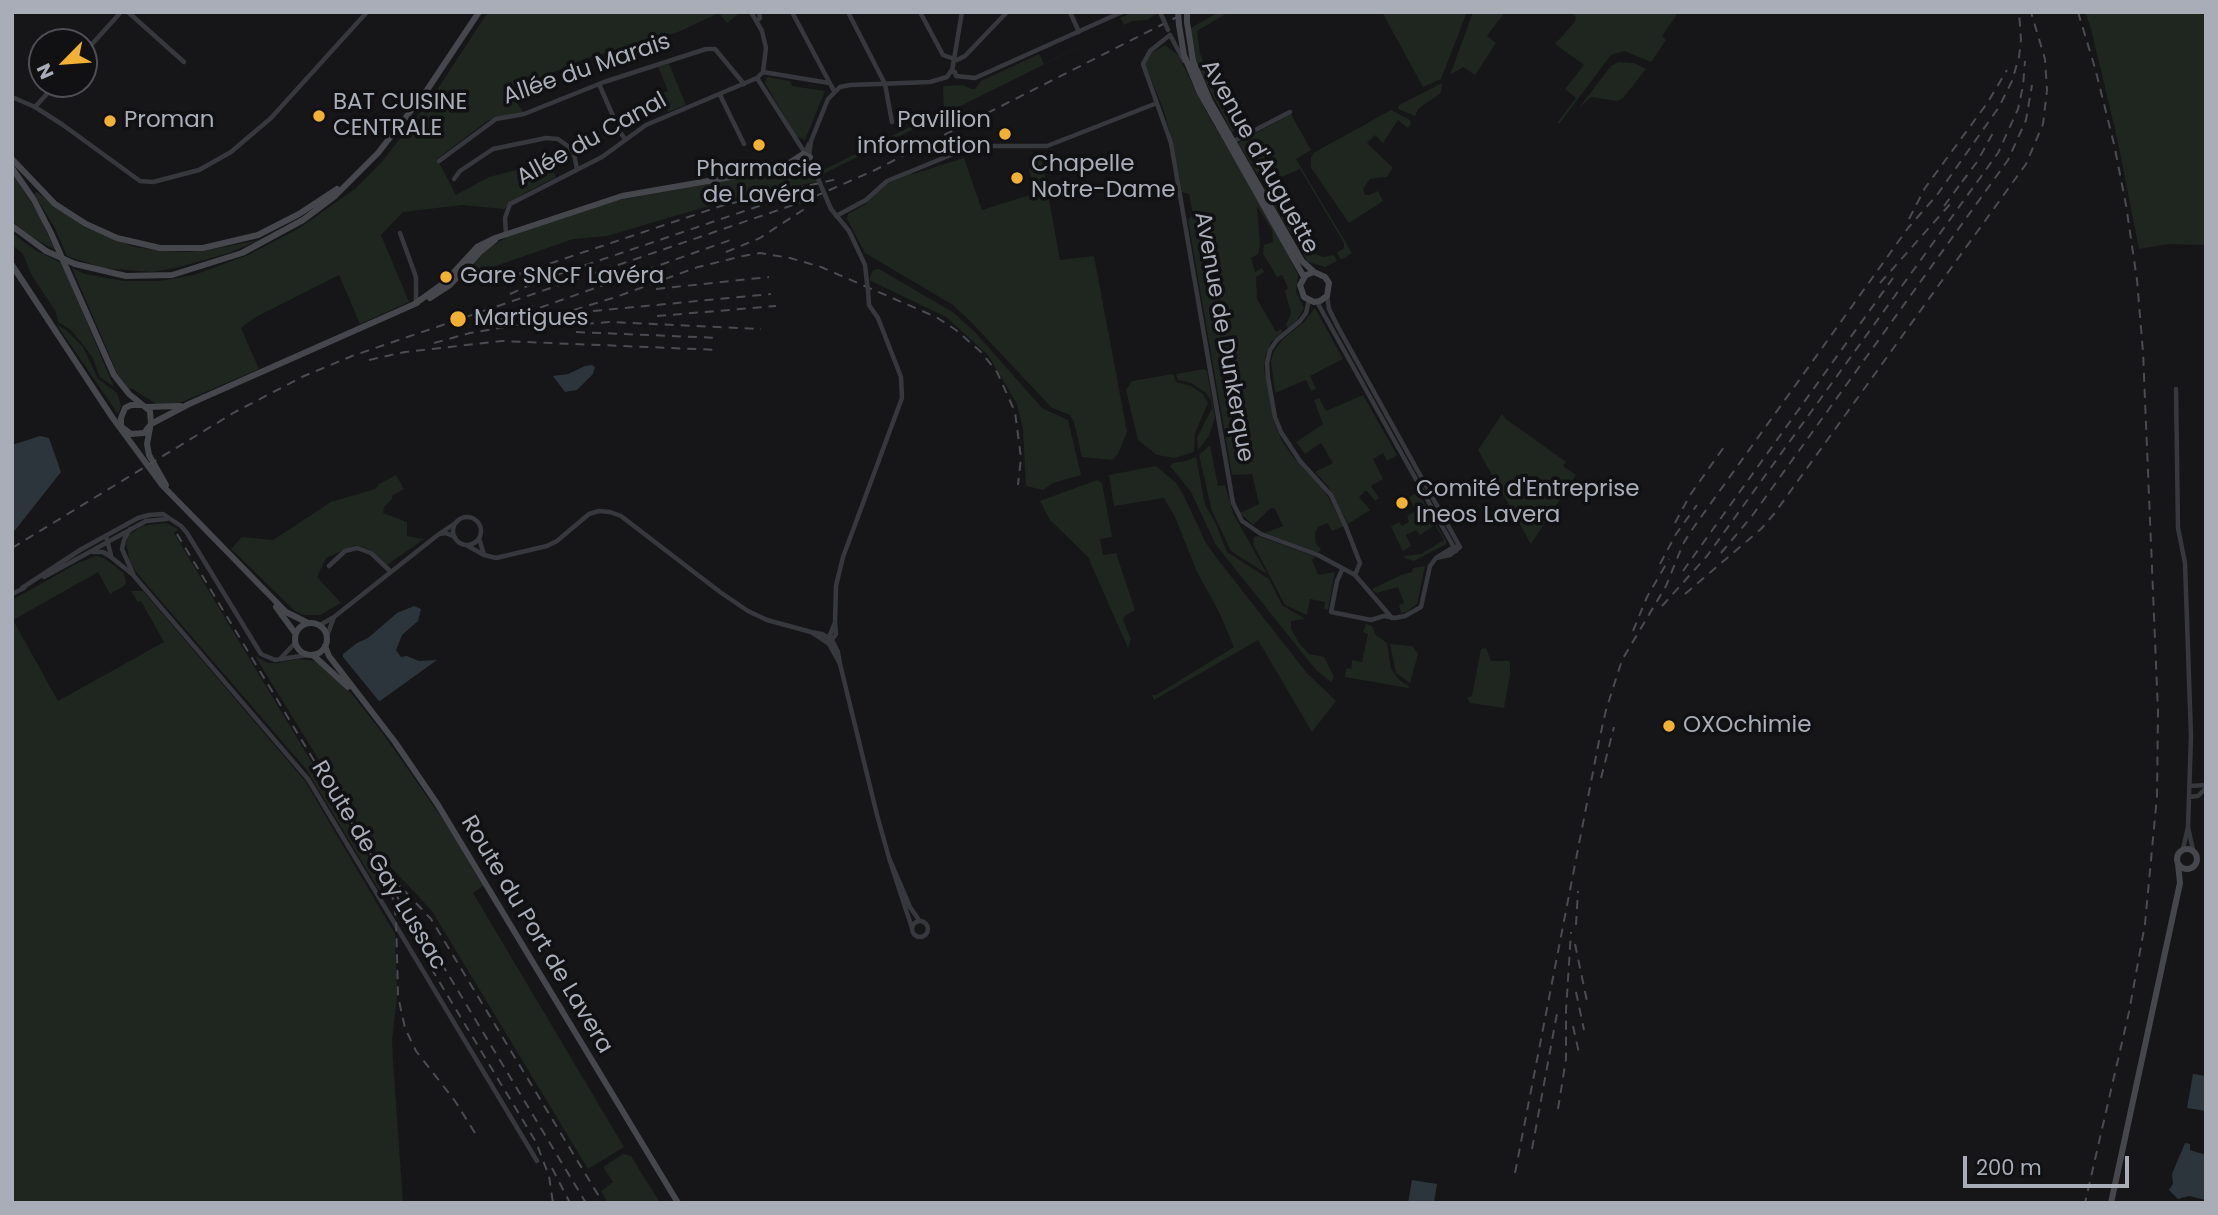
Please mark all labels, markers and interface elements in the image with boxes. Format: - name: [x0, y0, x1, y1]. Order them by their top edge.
- north arrow: [28, 28, 98, 98]
- street label: Allée du Marais: [500, 28, 674, 112]
- street label: Avenue d'Auguette: [1194, 55, 1324, 259]
- text: N: [30, 59, 61, 83]
- street label: Allée du Canal: [512, 87, 672, 193]
- place label: BAT CUISINE CENTRALE: [333, 89, 467, 143]
- place label: Proman: [124, 107, 215, 135]
- place label: Pavillion information: [857, 107, 991, 161]
- marker: BAT CUISINE CENTRALE: [311, 108, 327, 124]
- marker: Proman: [102, 113, 118, 129]
- marker: Pavillion information: [997, 126, 1013, 142]
- marker: Pharmacie de Lavéra: [751, 137, 767, 153]
- place label: Chapelle Notre-Dame: [1031, 151, 1176, 205]
- place label: Pharmacie de Lavéra: [696, 156, 822, 210]
- marker: Chapelle Notre-Dame: [1009, 170, 1025, 186]
- street label: Avenue de Dunkerque: [1187, 210, 1259, 464]
- place label: Gare SNCF Lavéra: [460, 263, 664, 291]
- marker: Gare SNCF Lavéra: [438, 269, 454, 285]
- place label: Martigues: [474, 305, 588, 333]
- marker: Martigues: [448, 309, 468, 329]
- place label: Comité d'Entreprise Ineos Lavera: [1416, 476, 1640, 530]
- marker: Comité d'Entreprise Ineos Lavera: [1394, 495, 1410, 511]
- place label: OXOchimie: [1683, 712, 1811, 740]
- marker: OXOchimie: [1661, 718, 1677, 734]
- street label: Route de Gay Lussac: [305, 757, 451, 975]
- street label: Route du Port de Lavera: [454, 811, 618, 1059]
- scale bar: [1966, 1142, 2132, 1186]
- text: 200 m: [1976, 1153, 2042, 1182]

